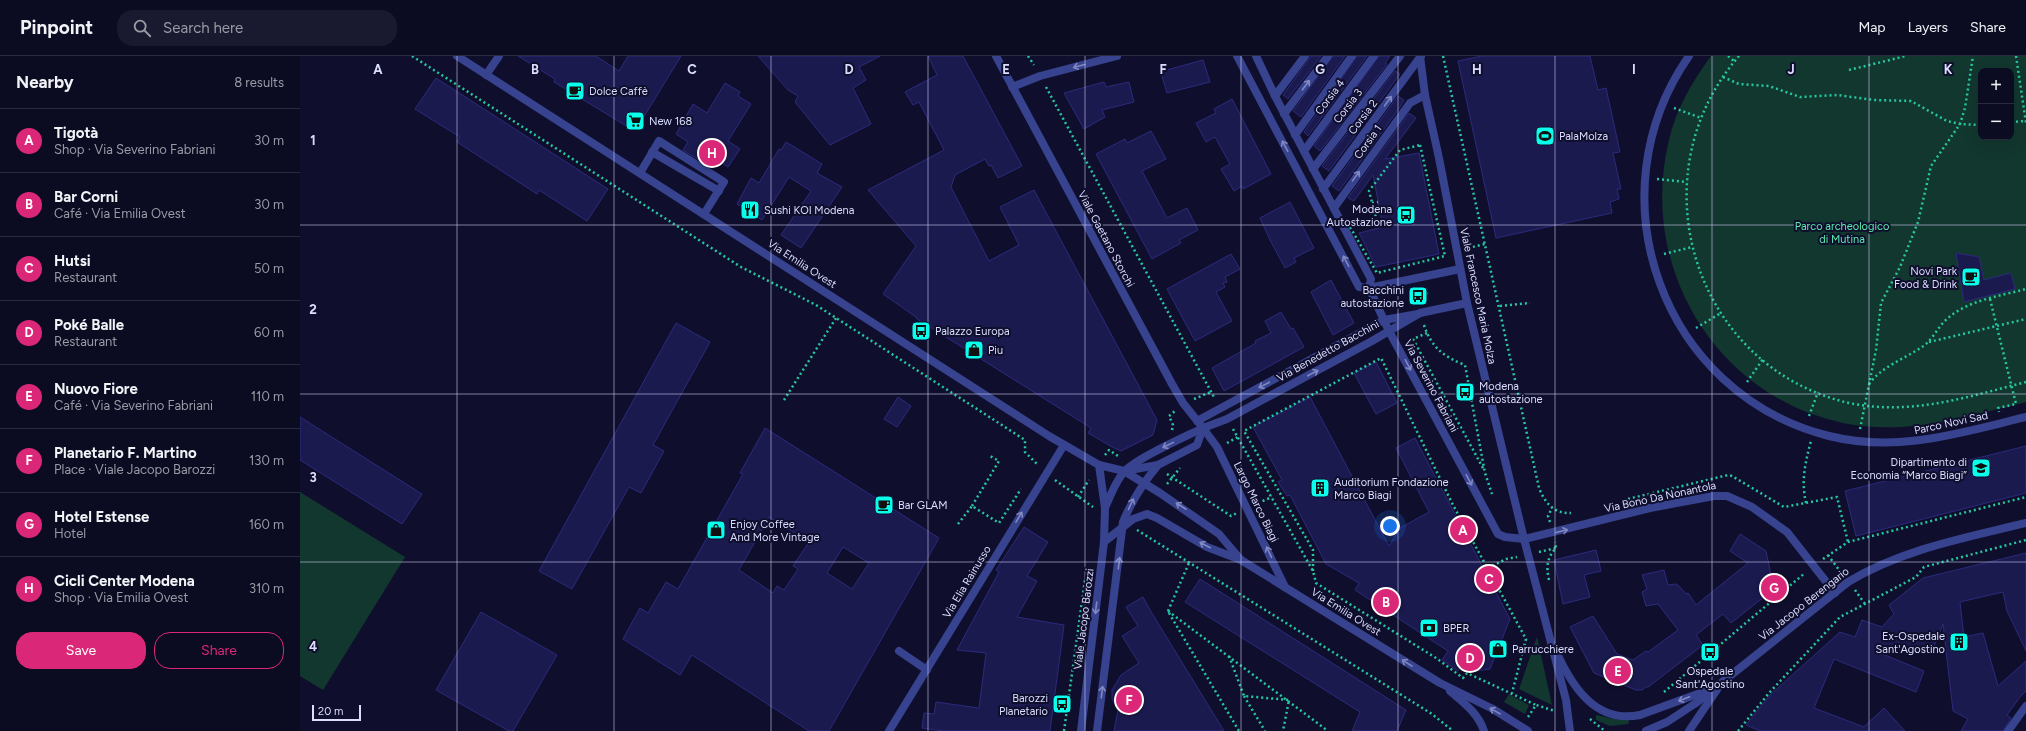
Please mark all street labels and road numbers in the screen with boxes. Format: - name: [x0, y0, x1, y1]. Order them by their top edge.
- street label: Corsia 4: [1313, 77, 1348, 117]
- street label: Corsia 3: [1331, 86, 1365, 126]
- street label: Corsia 2: [1346, 97, 1380, 137]
- street label: Corsia 1: [1351, 123, 1385, 161]
- street label: Viale Gaetano Storchi: [1075, 188, 1137, 290]
- street label: Viale Francesco Maria Molza: [1457, 227, 1499, 365]
- street label: Via Emilia Ovest: [765, 237, 839, 291]
- street label: Via Benedetto Bacchini: [1275, 317, 1381, 385]
- street label: Via Severino Fabriani: [1401, 338, 1461, 434]
- street label: Parco Novi Sad: [1913, 409, 1989, 437]
- street label: Largo Marco Biagi: [1231, 460, 1281, 544]
- street label: Via Bono Da Nonantola: [1603, 479, 1717, 515]
- street label: Via Elia Rainusso: [940, 543, 994, 621]
- street label: Via Jacopo Berengario: [1756, 565, 1852, 643]
- street label: Viale Jacopo Barozzi: [1071, 568, 1097, 670]
- street label: Via Emilia Ovest: [1309, 585, 1383, 639]

